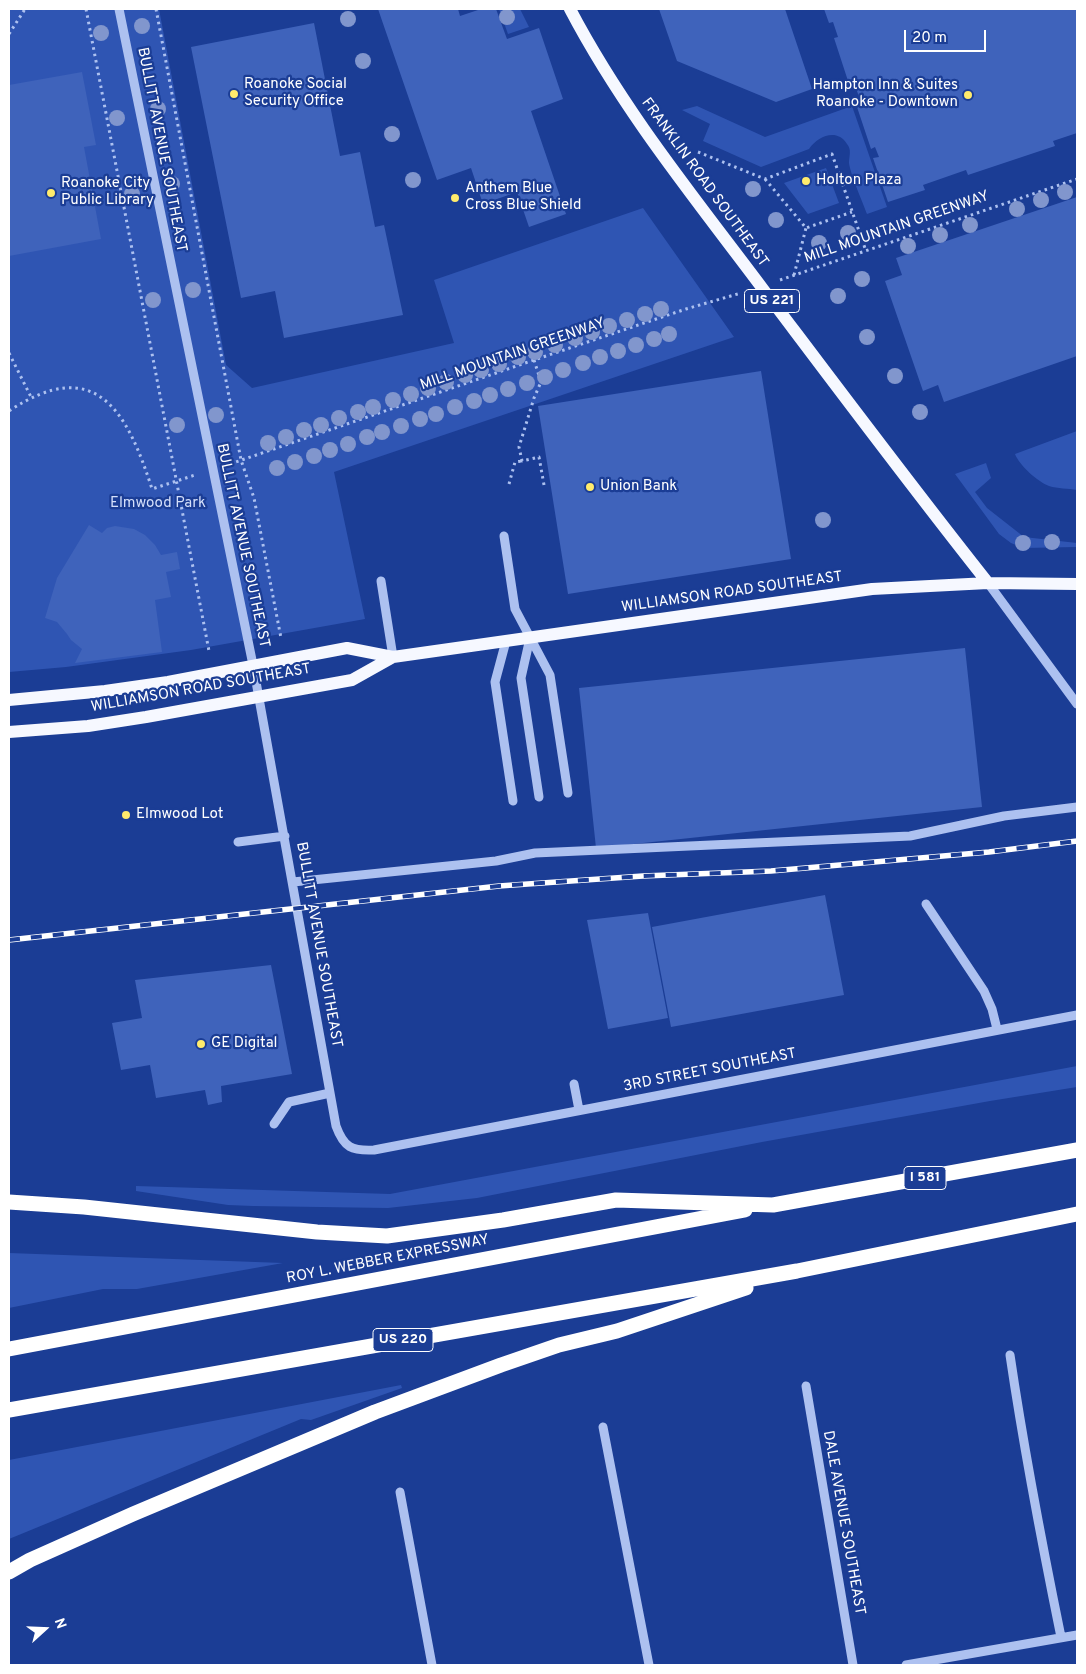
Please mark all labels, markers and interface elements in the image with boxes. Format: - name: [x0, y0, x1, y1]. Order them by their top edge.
- scale bar: [906, 20, 988, 52]
- text: 20 m: [912, 29, 947, 48]
- street label: BULLITT AVENUE SOUTHEAST: [132, 46, 190, 254]
- place label: Roanoke Social Security Office: [244, 76, 347, 111]
- place label: Hampton Inn & Suites Roanoke - Downtown: [813, 77, 958, 112]
- marker: Roanoke Social Security Office: [228, 88, 240, 100]
- marker: Hampton Inn & Suites Roanoke - Downtown: [962, 89, 974, 101]
- street label: FRANKLIN ROAD SOUTHEAST: [637, 95, 771, 271]
- place label: Holton Plaza: [816, 172, 901, 190]
- place label: Roanoke City Public Library: [61, 175, 154, 210]
- marker: Holton Plaza: [800, 175, 812, 187]
- place label: Anthem Blue Cross Blue Shield: [465, 180, 581, 215]
- marker: Roanoke City Public Library: [45, 187, 57, 199]
- street label: MILL MOUNTAIN GREENWAY: [802, 188, 992, 268]
- marker: Anthem Blue Cross Blue Shield: [449, 192, 461, 204]
- road number: US 221: [744, 290, 800, 312]
- street label: MILL MOUNTAIN GREENWAY: [418, 315, 608, 395]
- street label: BULLITT AVENUE SOUTHEAST: [212, 442, 272, 650]
- place label: Union Bank: [600, 478, 677, 496]
- marker: Union Bank: [584, 481, 596, 493]
- park label: Elmwood Park: [110, 495, 206, 513]
- street label: WILLIAMSON ROAD SOUTHEAST: [620, 569, 844, 617]
- street label: WILLIAMSON ROAD SOUTHEAST: [90, 661, 312, 717]
- place label: Elmwood Lot: [136, 806, 223, 824]
- marker: Elmwood Lot: [120, 809, 132, 821]
- street label: BULLITT AVENUE SOUTHEAST: [291, 841, 345, 1049]
- place label: GE Digital: [211, 1035, 277, 1053]
- marker: GE Digital: [195, 1038, 207, 1050]
- street label: 3RD STREET SOUTHEAST: [622, 1045, 798, 1097]
- road number: I 581: [904, 1166, 946, 1190]
- street label: ROY L. WEBBER EXPRESSWAY: [285, 1231, 491, 1289]
- road number: US 220: [373, 1328, 433, 1352]
- street label: DALE AVENUE SOUTHEAST: [818, 1429, 868, 1617]
- north arrow: [20, 1604, 70, 1654]
- text: N: [50, 1616, 69, 1631]

